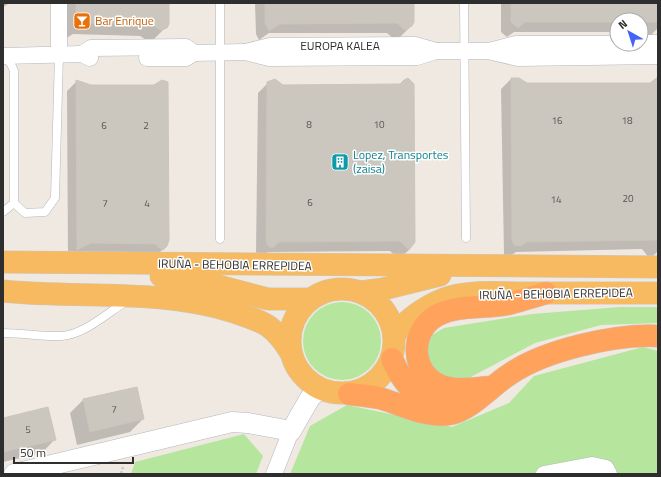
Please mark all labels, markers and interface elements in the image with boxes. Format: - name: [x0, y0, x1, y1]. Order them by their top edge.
- bar icon: Bar Enrique: [72, 11, 92, 31]
- place label: Bar Enrique: [95, 11, 154, 30]
- north arrow: [609, 12, 649, 52]
- text: N: [615, 16, 631, 33]
- street label: EUROPA KALEA: [300, 36, 380, 55]
- house number: 16: [551, 113, 563, 128]
- house number: 18: [621, 113, 633, 128]
- house number: 8: [306, 117, 312, 132]
- house number: 10: [373, 117, 385, 132]
- house number: 6: [101, 118, 107, 133]
- house number: 2: [143, 118, 149, 133]
- place label: Lopez, Transportes (zaisa): [353, 145, 449, 178]
- building icon: Lopez, Transportes (zaisa): [330, 152, 350, 172]
- house number: 20: [622, 191, 634, 206]
- house number: 14: [550, 192, 562, 207]
- house number: 6: [307, 195, 313, 210]
- house number: 7: [102, 196, 108, 211]
- house number: 4: [144, 196, 150, 211]
- street label: IRUÑA - BEHOBIA ERREPIDEA: [158, 254, 312, 275]
- street label: IRUÑA - BEHOBIA ERREPIDEA: [479, 283, 633, 304]
- house number: 7: [111, 402, 117, 417]
- house number: 5: [25, 422, 31, 437]
- scale bar: [14, 439, 133, 465]
- text: 50 m: [20, 443, 46, 462]

